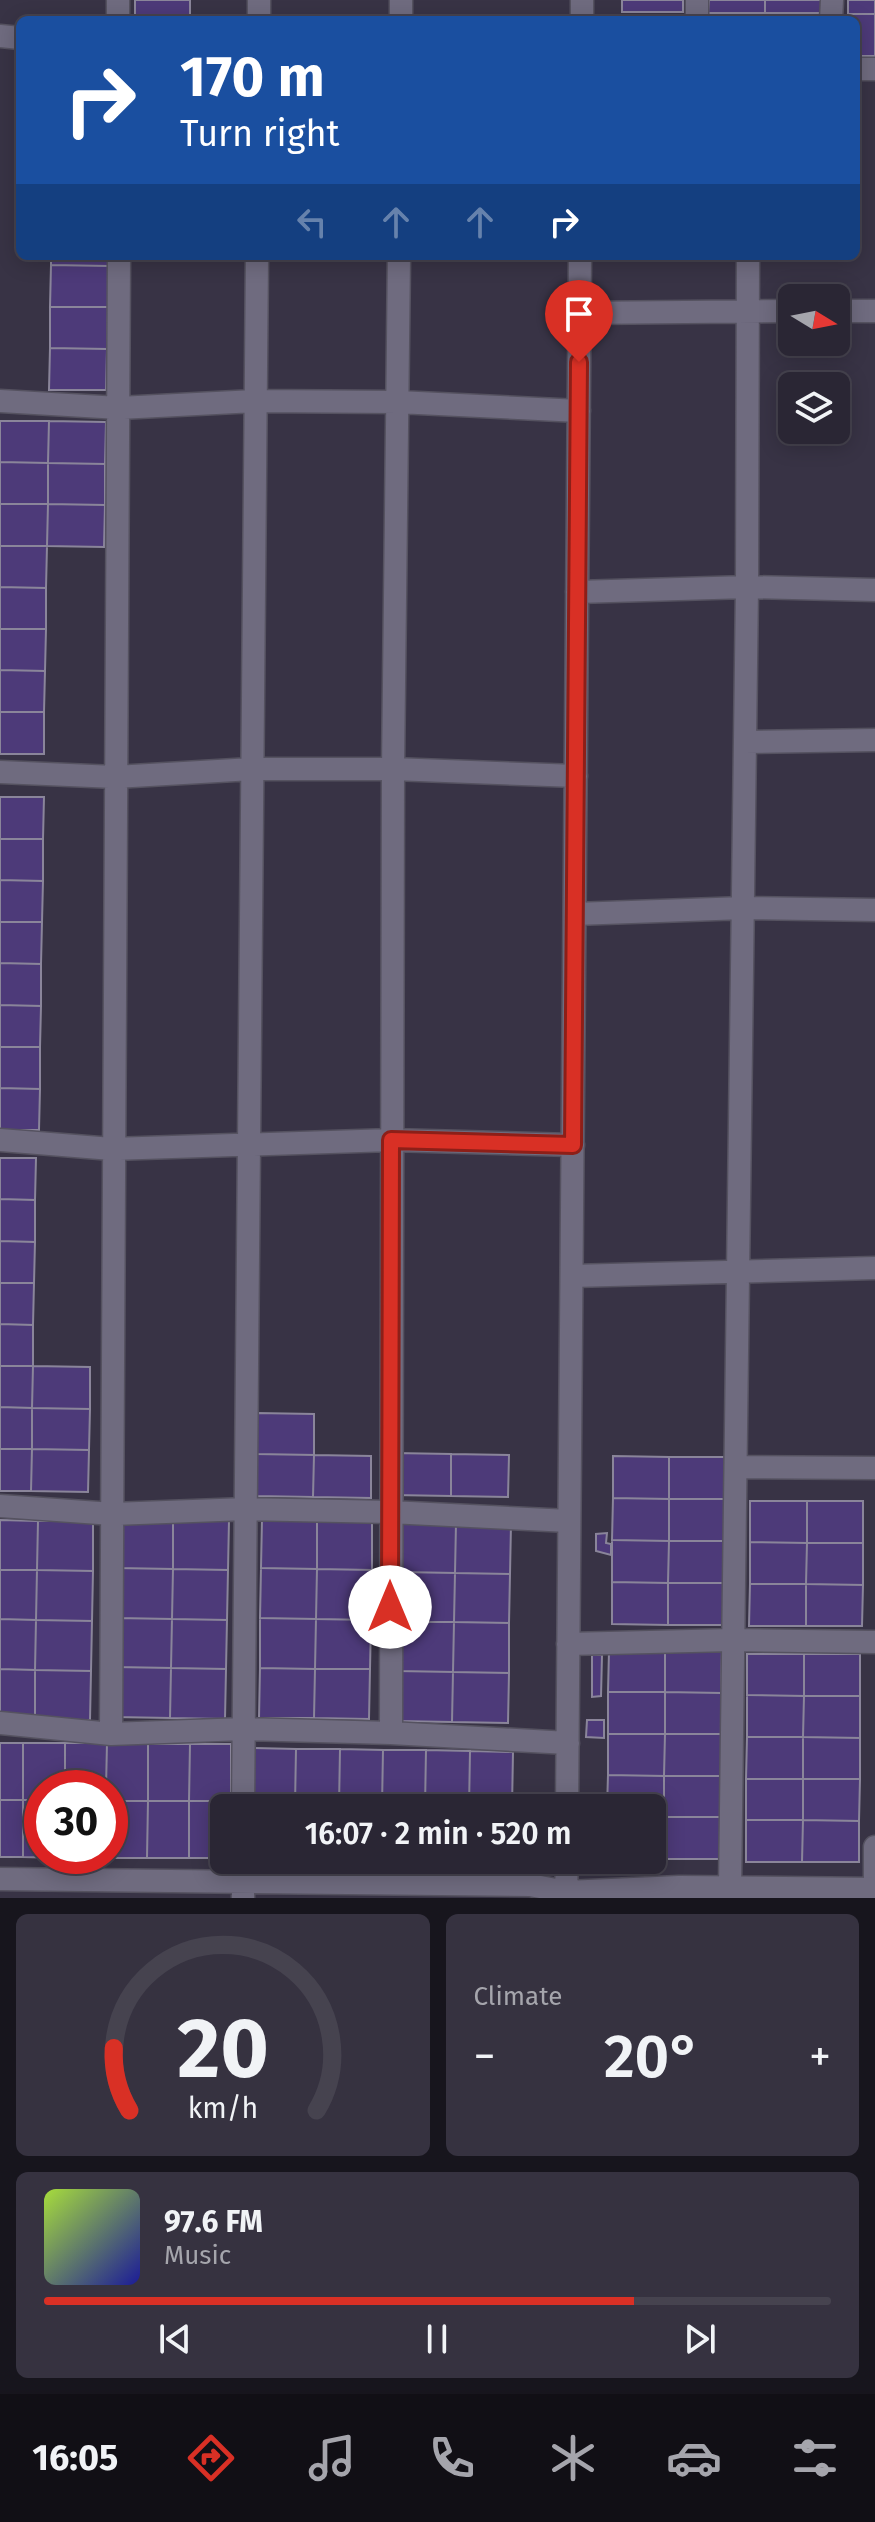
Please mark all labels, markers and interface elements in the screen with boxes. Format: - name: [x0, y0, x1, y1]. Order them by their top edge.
- text: 170 m: [180, 44, 325, 111]
- icon: right: [48, 48, 152, 152]
- text: Turn right: [180, 112, 340, 156]
- icon: left: [290, 200, 334, 244]
- icon: ahead: [374, 200, 418, 244]
- icon: ahead: [458, 200, 502, 244]
- icon: right: [542, 200, 586, 244]
- pin: [545, 280, 613, 362]
- north arrow: [778, 284, 850, 356]
- map controls: [778, 284, 850, 444]
- icon: arrive: [557, 292, 601, 336]
- button: layers: [778, 372, 850, 444]
- position arrow: [348, 1565, 432, 1649]
- speed limit sign: 30: [24, 1770, 128, 1874]
- text: 16:07 · 2 min · 520 m: [305, 1816, 571, 1852]
- text: Climate: [474, 1981, 562, 2012]
- text: 20: [177, 1999, 269, 2099]
- text: 20°: [604, 2021, 701, 2093]
- text: −: [474, 2030, 496, 2083]
- text: +: [809, 2030, 831, 2083]
- text: km/h: [187, 2091, 258, 2126]
- text: 97.6 FM: [164, 2204, 263, 2240]
- text: Music: [164, 2240, 231, 2271]
- icon: previous: [153, 2317, 197, 2361]
- icon: pause: [415, 2317, 459, 2361]
- icon: next: [678, 2317, 722, 2361]
- icon: directions: [183, 2430, 239, 2486]
- icon: music: [304, 2430, 360, 2486]
- icon: phone: [424, 2430, 480, 2486]
- icon: climate: [545, 2430, 601, 2486]
- icon: car: [666, 2430, 722, 2486]
- icon: filters: [787, 2430, 843, 2486]
- text: 16:05: [32, 2436, 118, 2480]

